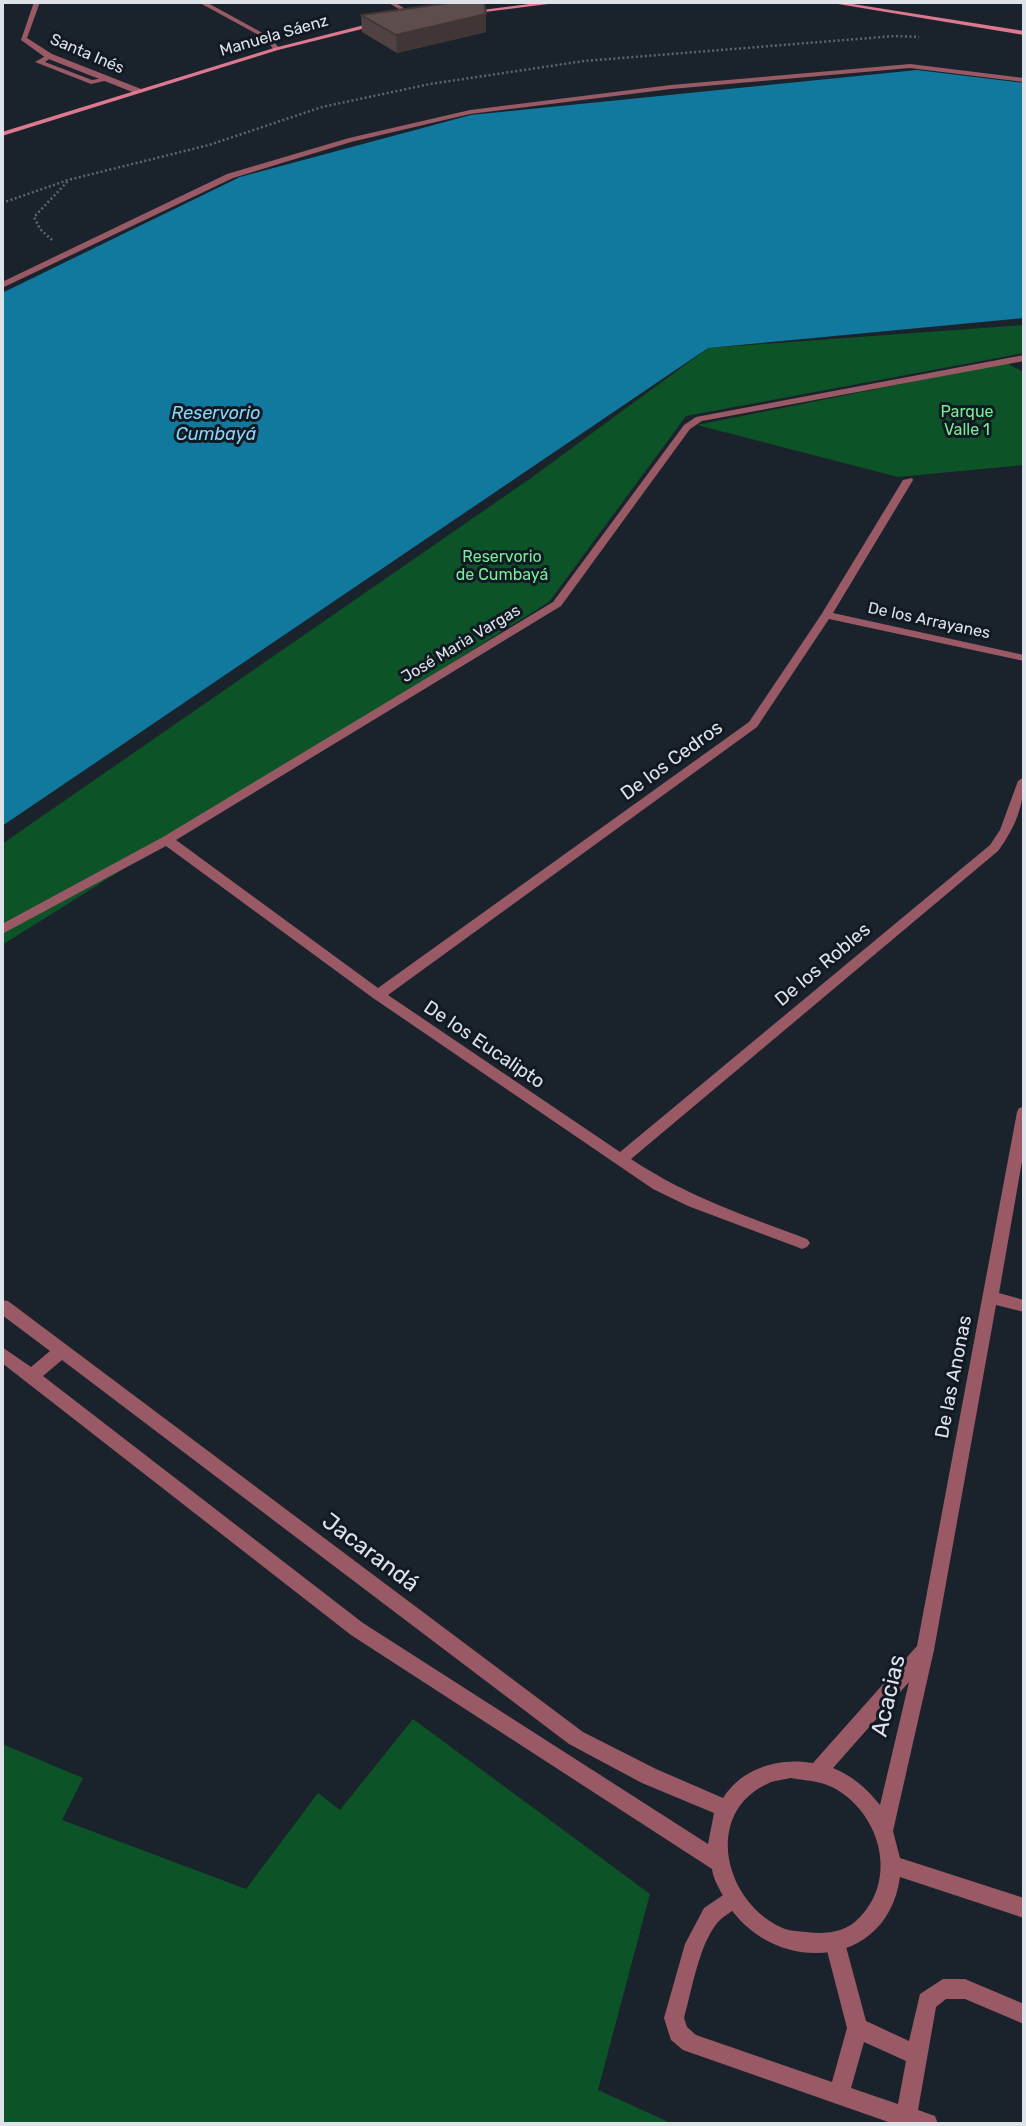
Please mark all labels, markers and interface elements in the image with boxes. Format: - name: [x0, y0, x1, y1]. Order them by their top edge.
- street label: Manuela Sáenz: [218, 11, 330, 61]
- street label: Santa Inés: [47, 30, 127, 78]
- park label: Parque Valle 1: [941, 402, 993, 440]
- water label: Reservorio Cumbayá: [171, 403, 261, 446]
- park label: Reservorio de Cumbayá: [456, 547, 548, 585]
- street label: De los Arrayanes: [866, 599, 992, 643]
- street label: José Maria Vargas: [398, 601, 524, 687]
- street label: De los Cedros: [617, 716, 727, 806]
- street label: De los Robles: [771, 918, 875, 1012]
- street label: De los Eucalipto: [419, 996, 549, 1094]
- street label: De las Anonas: [931, 1314, 977, 1440]
- street label: Jacarandá: [316, 1508, 424, 1598]
- street label: Acacias: [866, 1652, 912, 1740]

